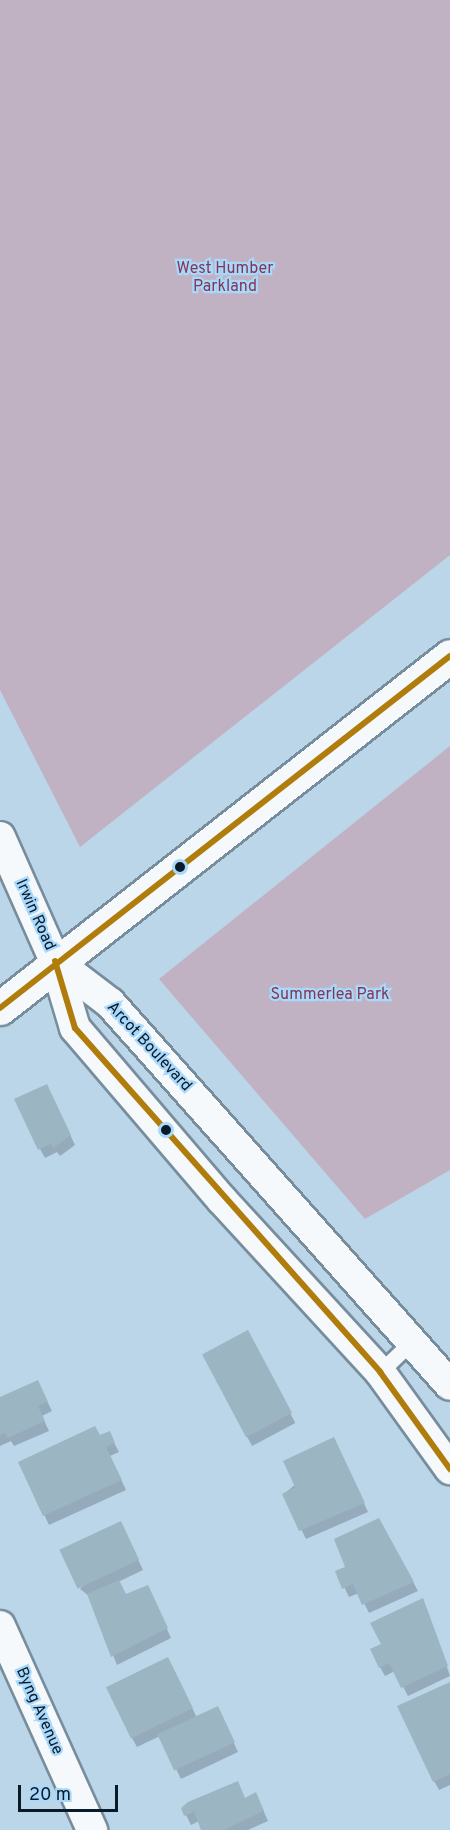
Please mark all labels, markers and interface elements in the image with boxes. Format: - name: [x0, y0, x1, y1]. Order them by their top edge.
- park label: West Humber Parkland: [177, 259, 273, 297]
- unlabelled marker: [174, 861, 186, 873]
- street label: Irwin Road: [11, 876, 59, 954]
- park label: Summerlea Park: [270, 985, 390, 1005]
- street label: Arcot Boulevard: [103, 998, 195, 1096]
- unlabelled marker: [160, 1124, 172, 1136]
- street label: Byng Avenue: [11, 1664, 67, 1758]
- scale bar: [21, 1773, 122, 1811]
- text: 20 m: [29, 1784, 71, 1807]

